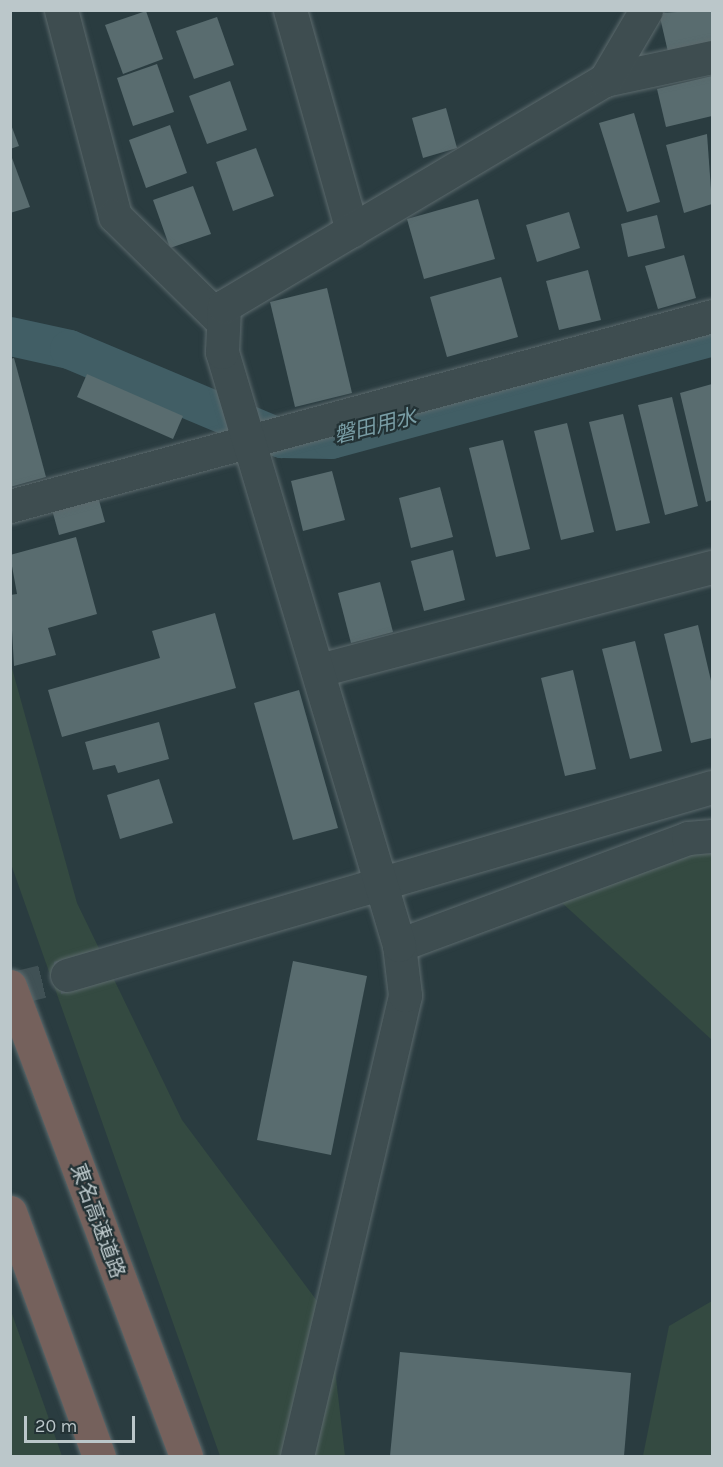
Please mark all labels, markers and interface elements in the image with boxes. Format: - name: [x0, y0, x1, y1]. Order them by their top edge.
- water label: 磐田用水: [331, 404, 419, 448]
- street label: 東名高速道路: [66, 1161, 130, 1281]
- scale bar: [27, 1404, 138, 1442]
- text: 20 m: [35, 1415, 77, 1437]

